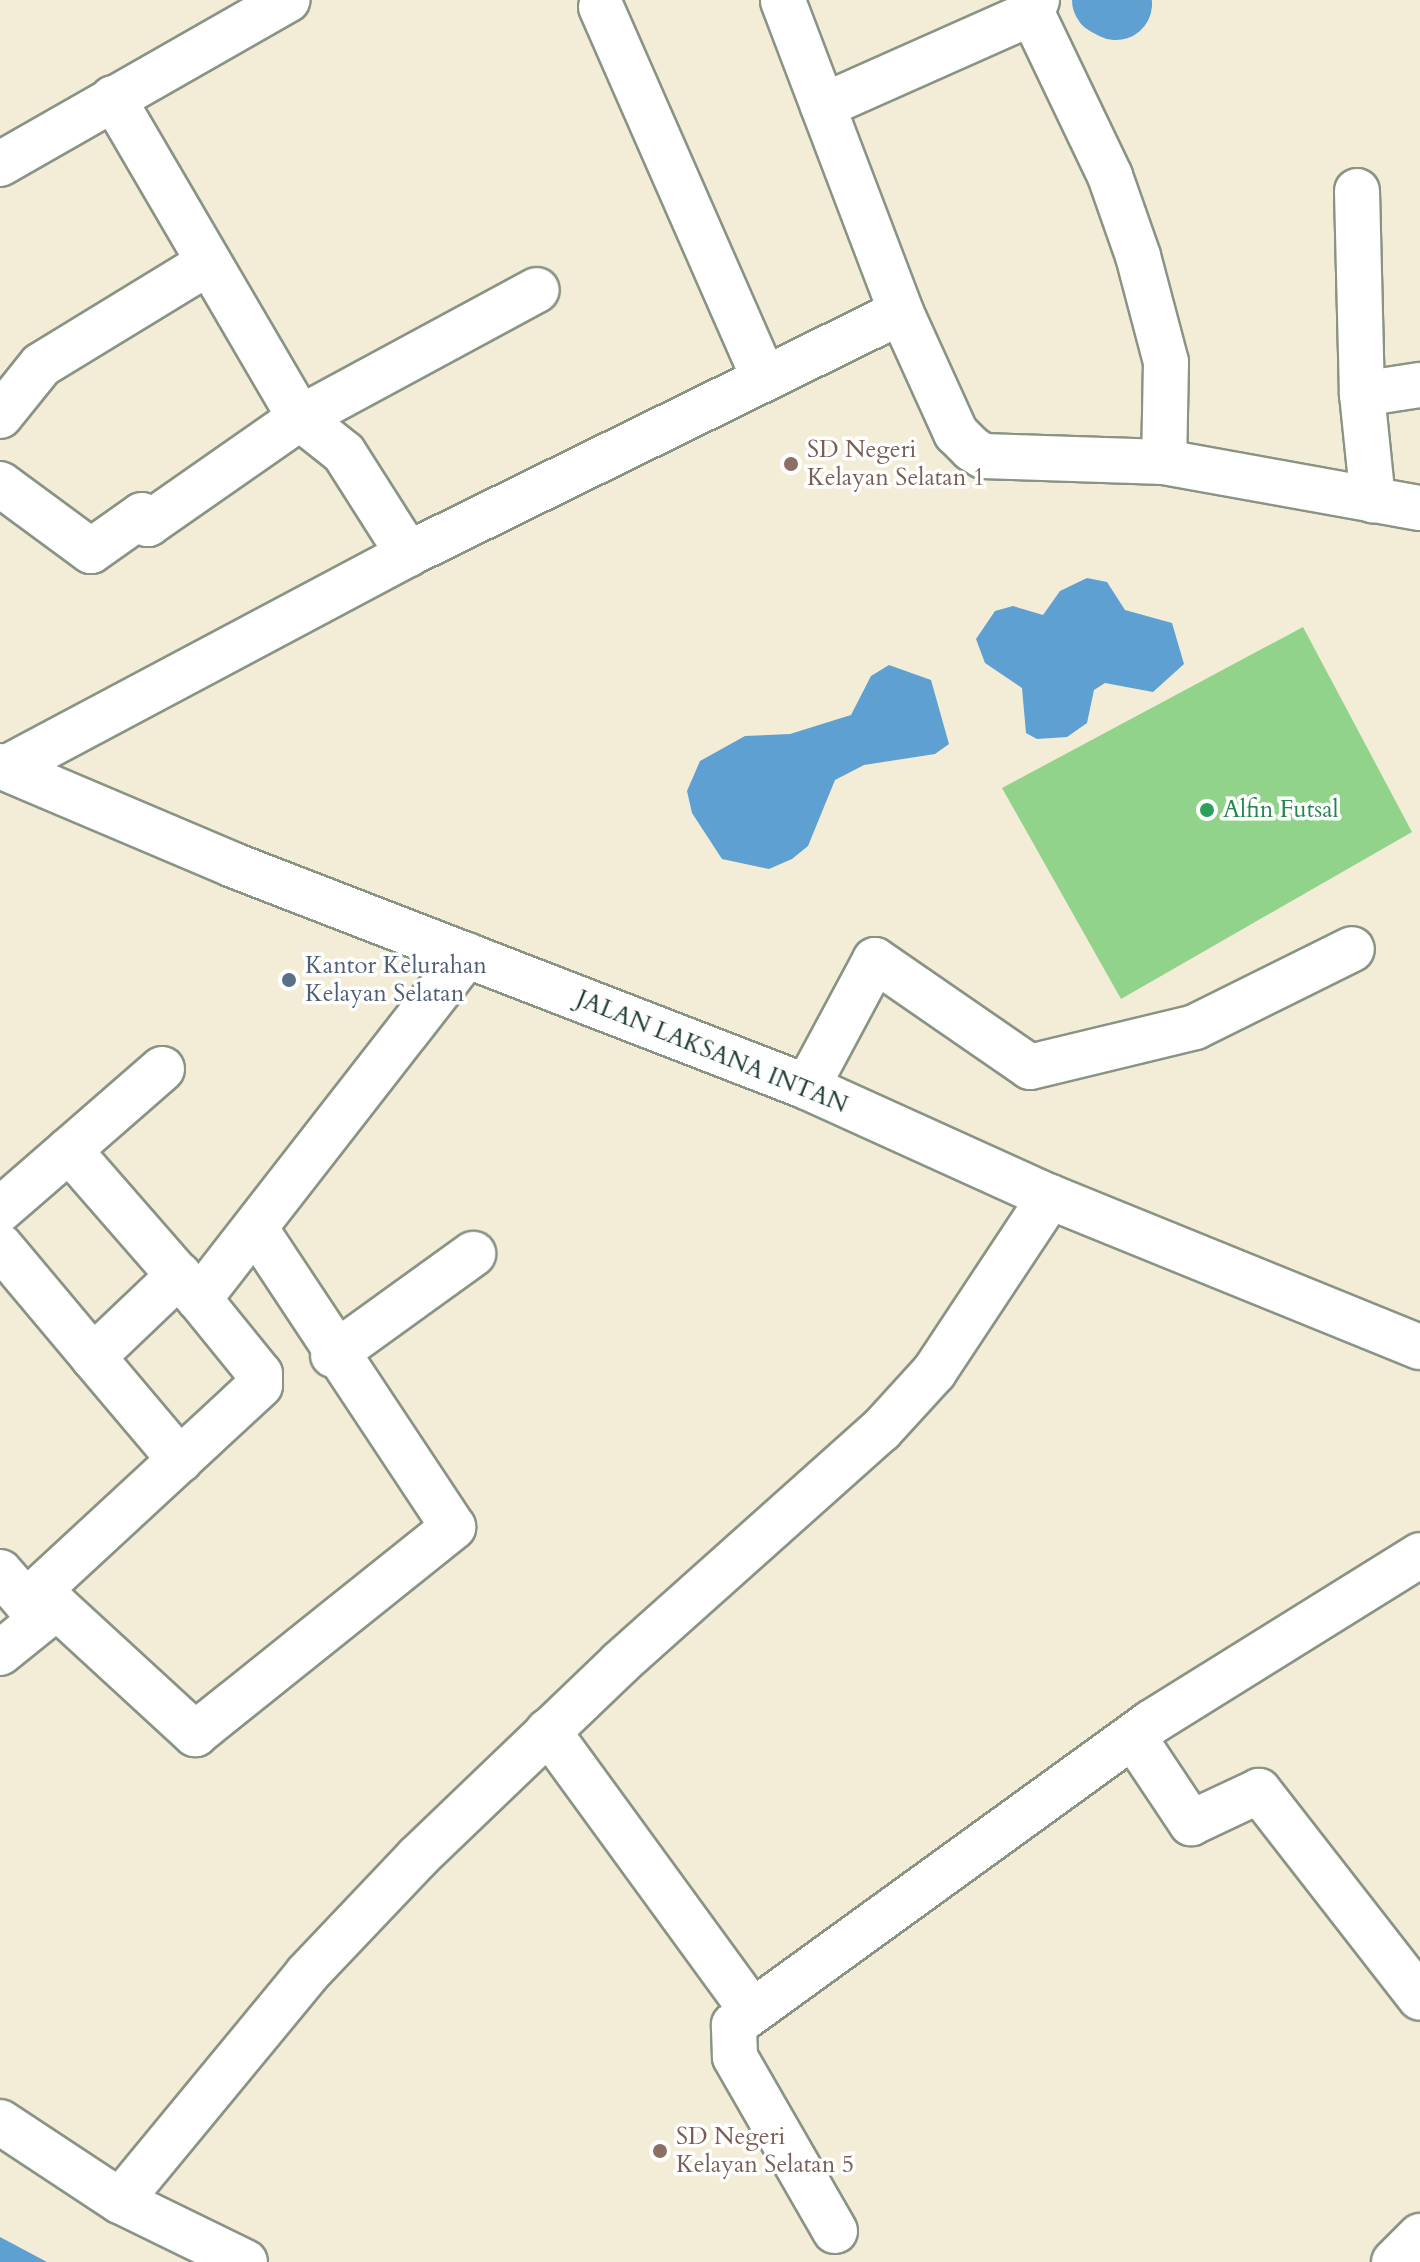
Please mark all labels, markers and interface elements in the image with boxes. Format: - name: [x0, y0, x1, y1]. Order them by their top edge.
- place label: SD Negeri Kelayan Selatan 1: [807, 436, 985, 492]
- marker: SD Negeri Kelayan Selatan 1: [782, 455, 800, 473]
- place label: Alfin Futsal: [1223, 796, 1339, 824]
- marker: Alfin Futsal: [1198, 801, 1216, 819]
- place label: Kantor Kelurahan Kelayan Selatan: [305, 952, 487, 1008]
- marker: Kantor Kelurahan Kelayan Selatan: [280, 971, 298, 989]
- street label: JALAN LAKSANA INTAN: [572, 984, 852, 1120]
- place label: SD Negeri Kelayan Selatan 5: [676, 2123, 854, 2179]
- marker: SD Negeri Kelayan Selatan 5: [651, 2142, 669, 2160]

